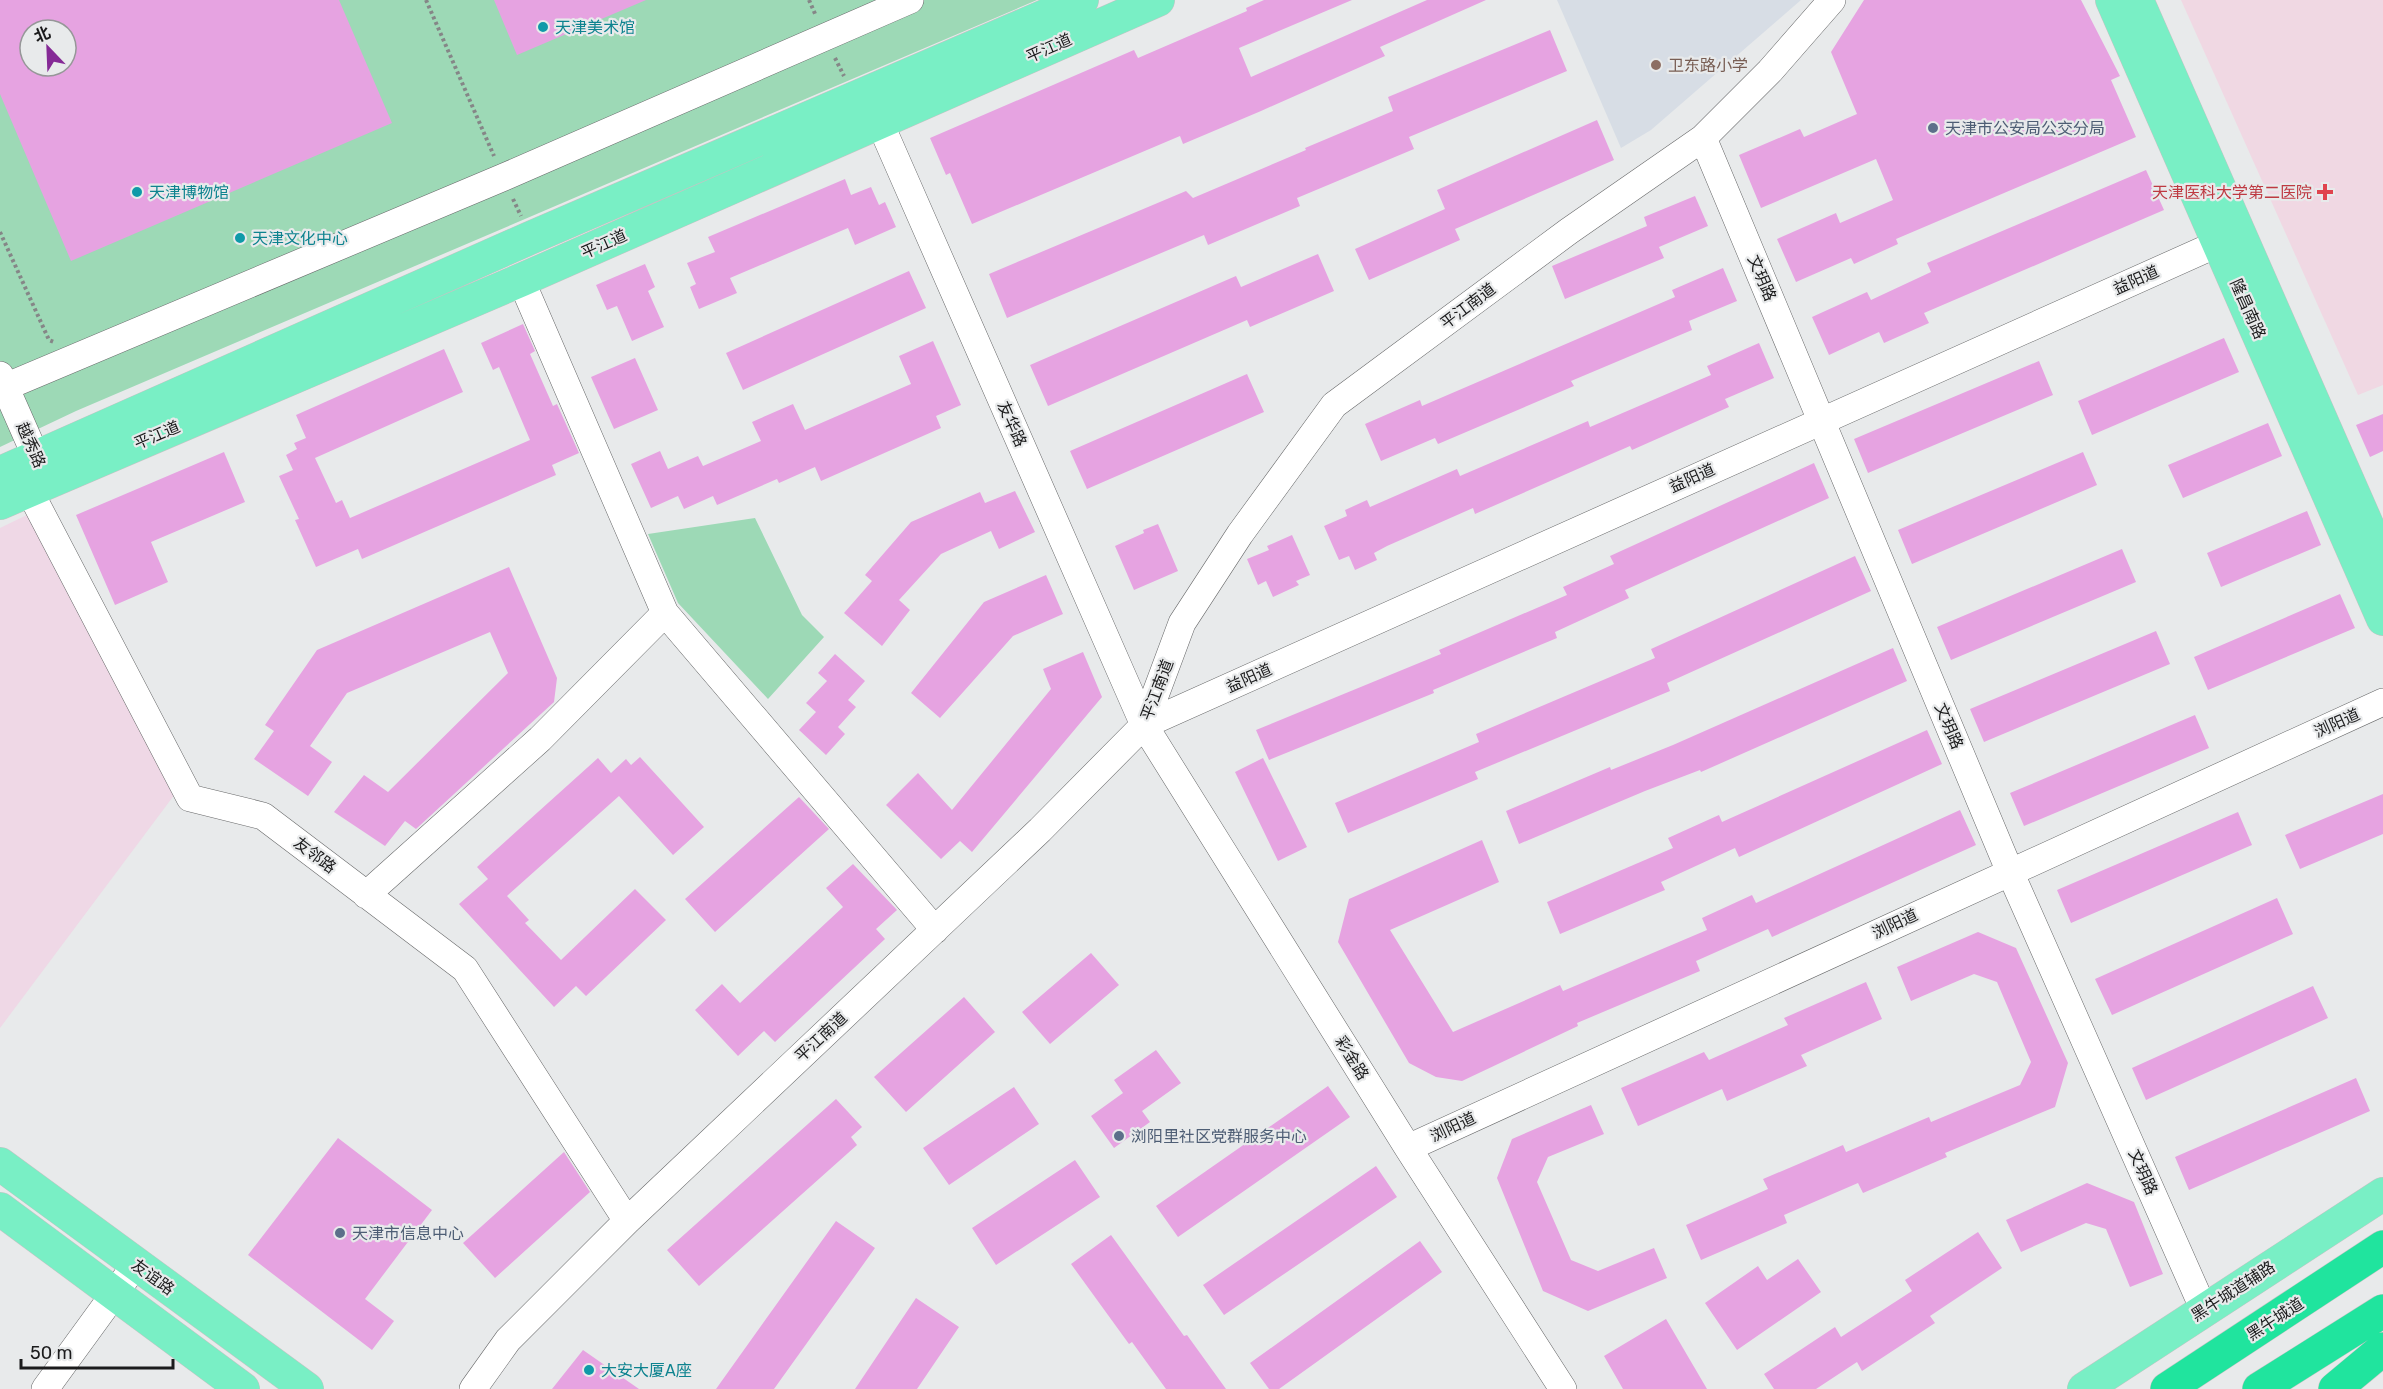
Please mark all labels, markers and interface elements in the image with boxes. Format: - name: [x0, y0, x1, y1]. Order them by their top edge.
- north arrow: [18, 18, 78, 78]
- place label: 天津美术馆: [555, 18, 635, 37]
- marker: 天津美术馆: [536, 20, 550, 34]
- text: 北: [31, 23, 53, 47]
- street label: 平江道: [1023, 30, 1075, 66]
- place label: 卫东路小学: [1668, 56, 1748, 75]
- marker: 卫东路小学: [1649, 58, 1663, 72]
- place label: 天津市公安局公交分局: [1945, 119, 2105, 138]
- marker: 天津市公安局公交分局: [1926, 121, 1940, 135]
- place label: 天津博物馆: [149, 183, 229, 202]
- place label: 天津医科大学第二医院: [2152, 183, 2312, 202]
- marker: 天津医科大学第二医院: [2316, 183, 2334, 201]
- marker: 天津博物馆: [130, 185, 144, 199]
- street label: 平江道: [578, 226, 630, 262]
- place label: 天津文化中心: [252, 229, 348, 248]
- marker: 天津文化中心: [233, 231, 247, 245]
- street label: 文玥路: [1744, 252, 1780, 304]
- street label: 益阳道: [2110, 262, 2162, 298]
- street label: 隆昌南路: [2226, 276, 2270, 342]
- street label: 平江南道: [1437, 279, 1499, 333]
- street label: 友华路: [994, 398, 1030, 450]
- street label: 平江道: [131, 417, 183, 453]
- street label: 越秀路: [13, 419, 49, 471]
- street label: 益阳道: [1666, 460, 1718, 496]
- street label: 平江南道: [1137, 657, 1177, 723]
- street label: 益阳道: [1223, 660, 1275, 696]
- street label: 文玥路: [1931, 700, 1967, 752]
- street label: 浏阳道: [2311, 705, 2363, 741]
- street label: 友邻路: [290, 833, 340, 877]
- street label: 浏阳道: [1869, 905, 1921, 943]
- street label: 平江南道: [791, 1008, 851, 1066]
- street label: 彩金路: [1331, 1033, 1373, 1083]
- street label: 浏阳道: [1427, 1108, 1479, 1146]
- place label: 浏阳里社区党群服务中心: [1131, 1127, 1307, 1146]
- marker: 浏阳里社区党群服务中心: [1112, 1129, 1126, 1143]
- street label: 文玥路: [2125, 1146, 2161, 1198]
- place label: 天津市信息中心: [352, 1224, 464, 1243]
- marker: 天津市信息中心: [333, 1226, 347, 1240]
- street label: 友谊路: [128, 1255, 178, 1299]
- street label: 黑牛城道辅路: [2188, 1257, 2278, 1325]
- street label: 黑牛城道: [2243, 1294, 2307, 1344]
- scale bar: [21, 1332, 172, 1370]
- text: 50 m: [30, 1342, 73, 1364]
- place label: 大安大厦A座: [601, 1361, 692, 1380]
- marker: 大安大厦A座: [582, 1363, 596, 1377]

